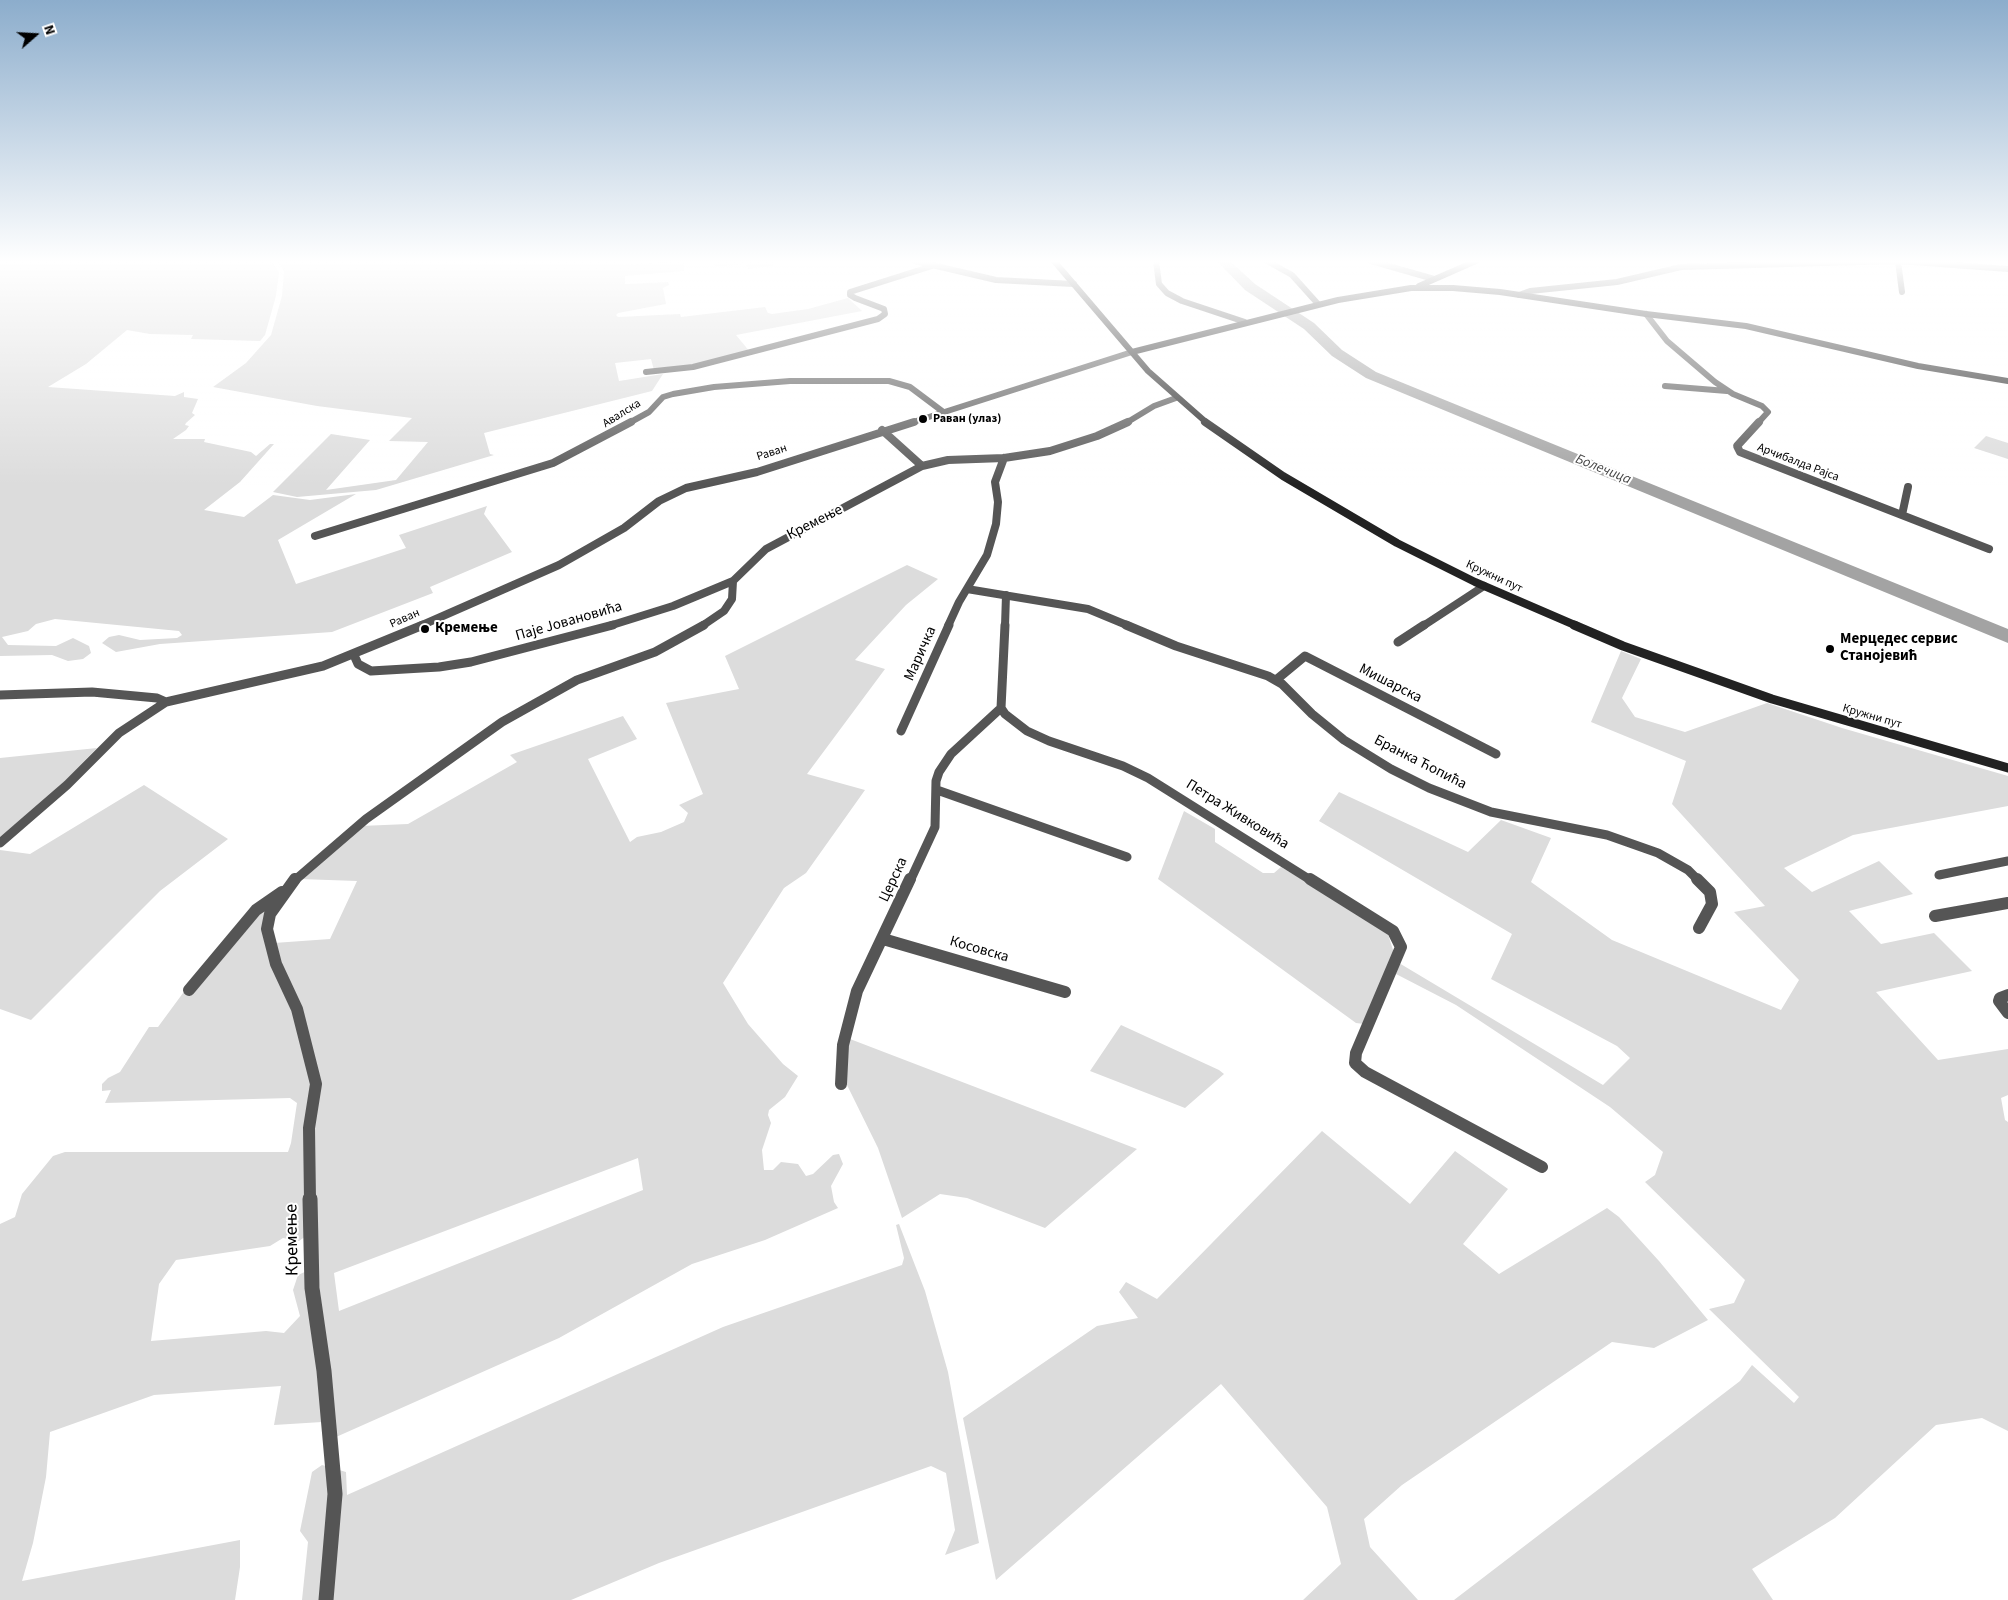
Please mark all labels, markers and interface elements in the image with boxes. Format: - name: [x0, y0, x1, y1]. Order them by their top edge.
- north arrow: [10, 10, 60, 60]
- text: N: [38, 22, 60, 38]
- street label: Авалска: [600, 397, 644, 431]
- place label: Раван (улаз): [933, 412, 1001, 426]
- marker: Раван (улаз): [917, 413, 929, 425]
- street label: Раван: [755, 441, 789, 465]
- street label: Арчибалда Рајса: [1755, 441, 1841, 485]
- water label: Болечица: [1573, 451, 1633, 489]
- street label: Кремење: [784, 501, 846, 545]
- street label: Кружни пут: [1463, 558, 1525, 596]
- street label: Паје Јовановића: [514, 598, 624, 646]
- street label: Раван: [388, 606, 422, 632]
- place label: Кремење: [435, 620, 498, 638]
- marker: Кремење: [419, 623, 431, 635]
- street label: Маричка: [901, 624, 941, 684]
- place label: Мерцедес сервис Станојевић: [1840, 631, 1958, 666]
- marker: Мерцедес сервис Станојевић: [1824, 643, 1836, 655]
- street label: Мишарска: [1356, 661, 1424, 707]
- street label: Кружни пут: [1841, 702, 1903, 732]
- street label: Бранка Ћопића: [1371, 732, 1469, 794]
- street label: Петра Живковића: [1182, 776, 1292, 854]
- street label: Церска: [876, 855, 912, 905]
- street label: Косовска: [947, 933, 1011, 967]
- street label: Кремење: [282, 1204, 304, 1276]

